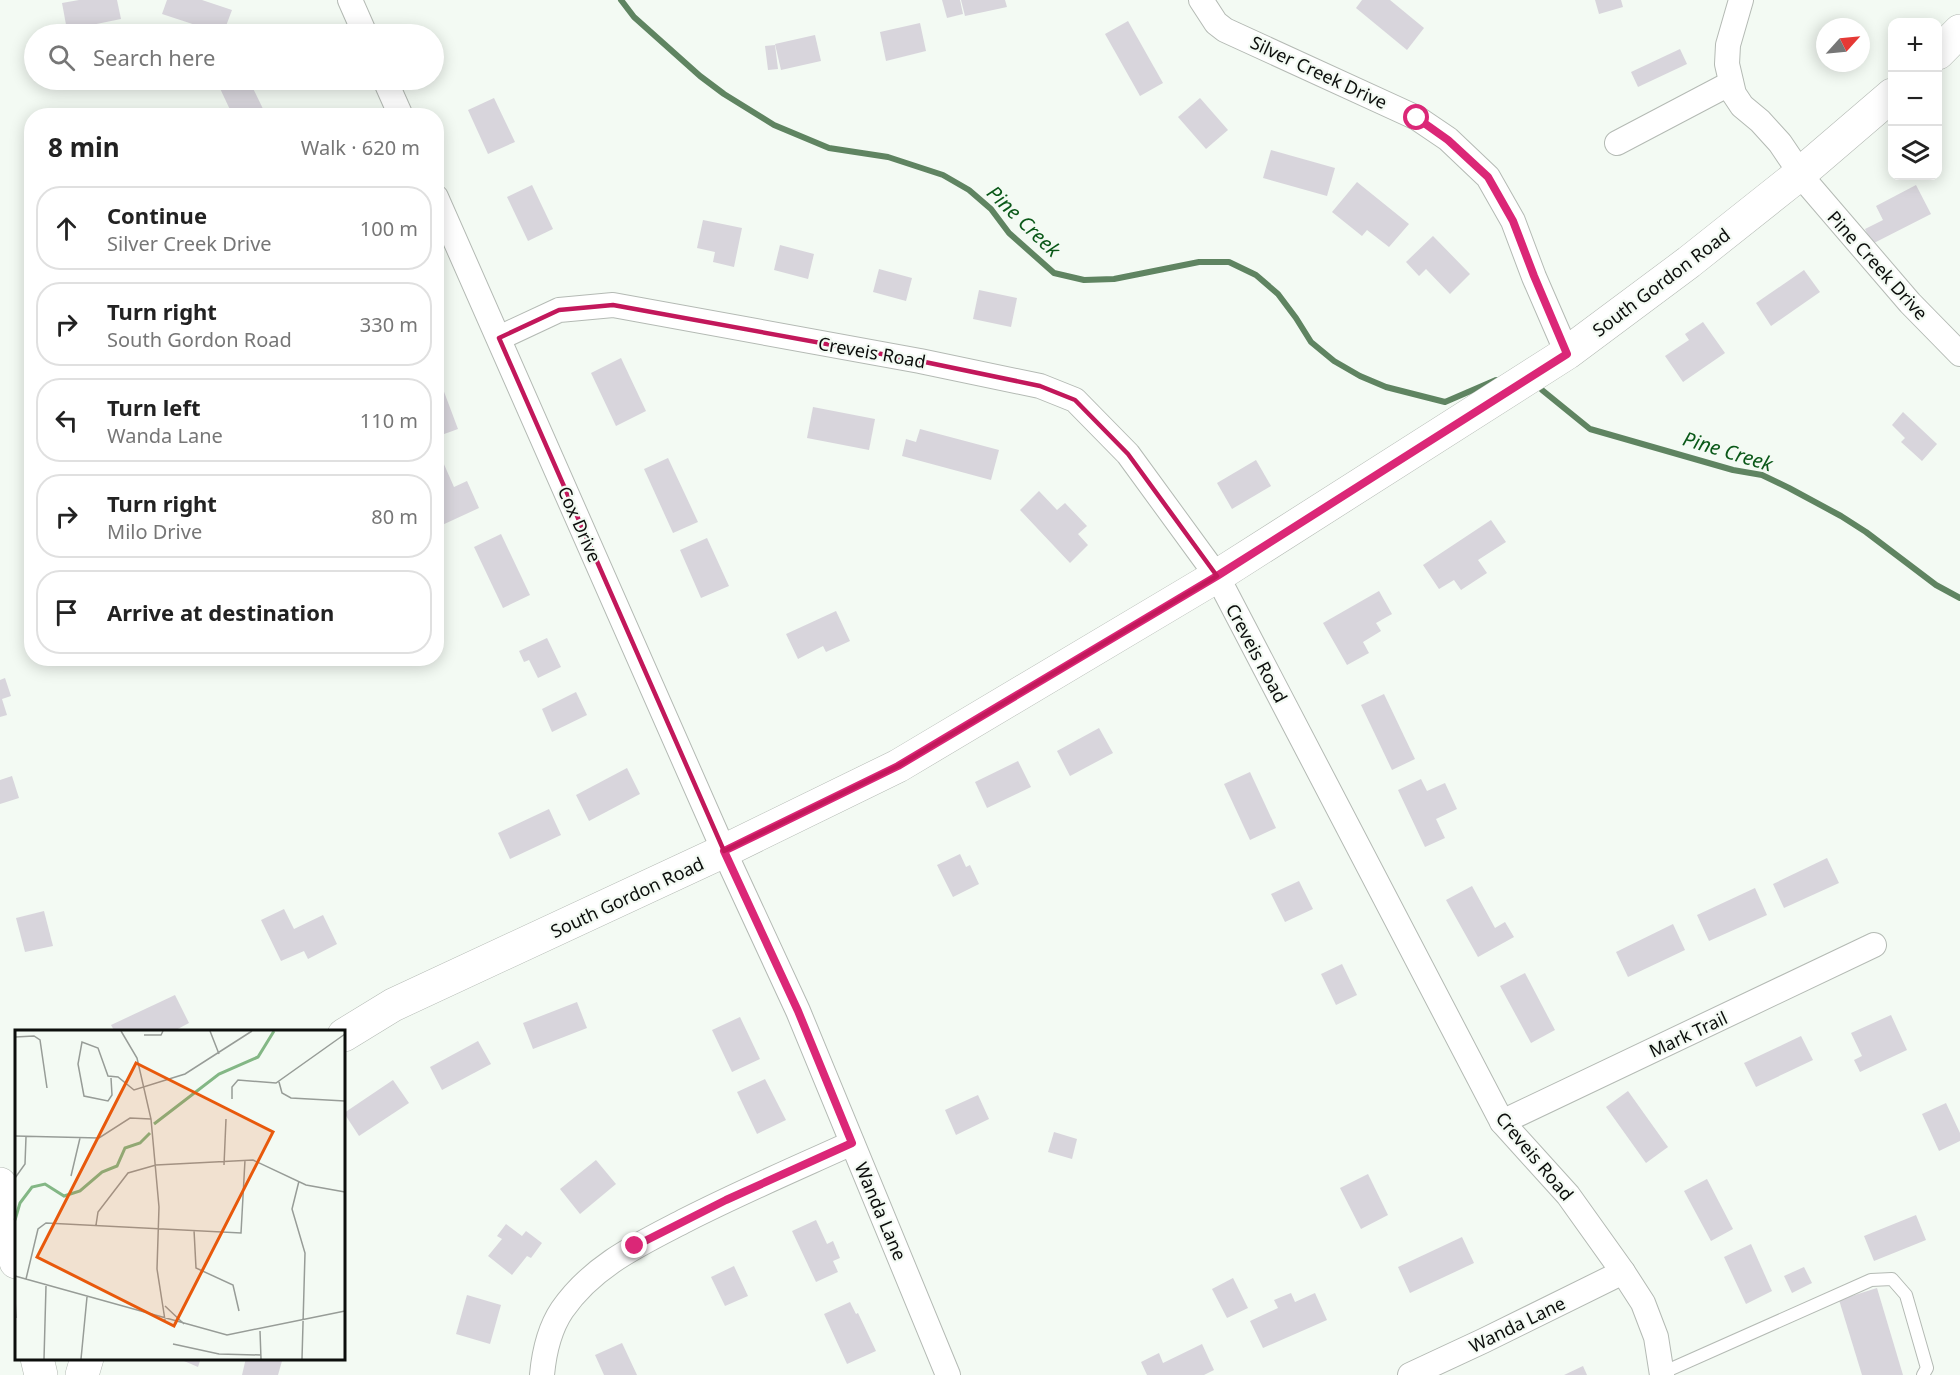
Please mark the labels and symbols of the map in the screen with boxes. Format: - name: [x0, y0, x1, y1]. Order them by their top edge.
- north arrow: [1816, 18, 1870, 72]
- street label: Silver Creek Drive: [1247, 30, 1391, 114]
- route start: [1403, 104, 1429, 130]
- water label: Pine Creek: [981, 179, 1067, 264]
- street label: Pine Creek Drive: [1823, 205, 1933, 325]
- street label: South Gordon Road: [1587, 222, 1735, 342]
- street label: Creveis Road: [816, 331, 928, 373]
- water label: Pine Creek: [1680, 425, 1777, 478]
- street label: Cox Drive: [553, 482, 607, 566]
- street label: Creveis Road: [1221, 599, 1293, 707]
- street label: South Gordon Road: [547, 851, 707, 943]
- street label: Mark Trail: [1645, 1005, 1731, 1063]
- inset map: [15, 1030, 345, 1360]
- street label: Creveis Road: [1491, 1107, 1579, 1205]
- street label: Wanda Lane: [850, 1158, 912, 1264]
- route end: [621, 1232, 647, 1258]
- street label: Wanda Lane: [1465, 1290, 1569, 1358]

